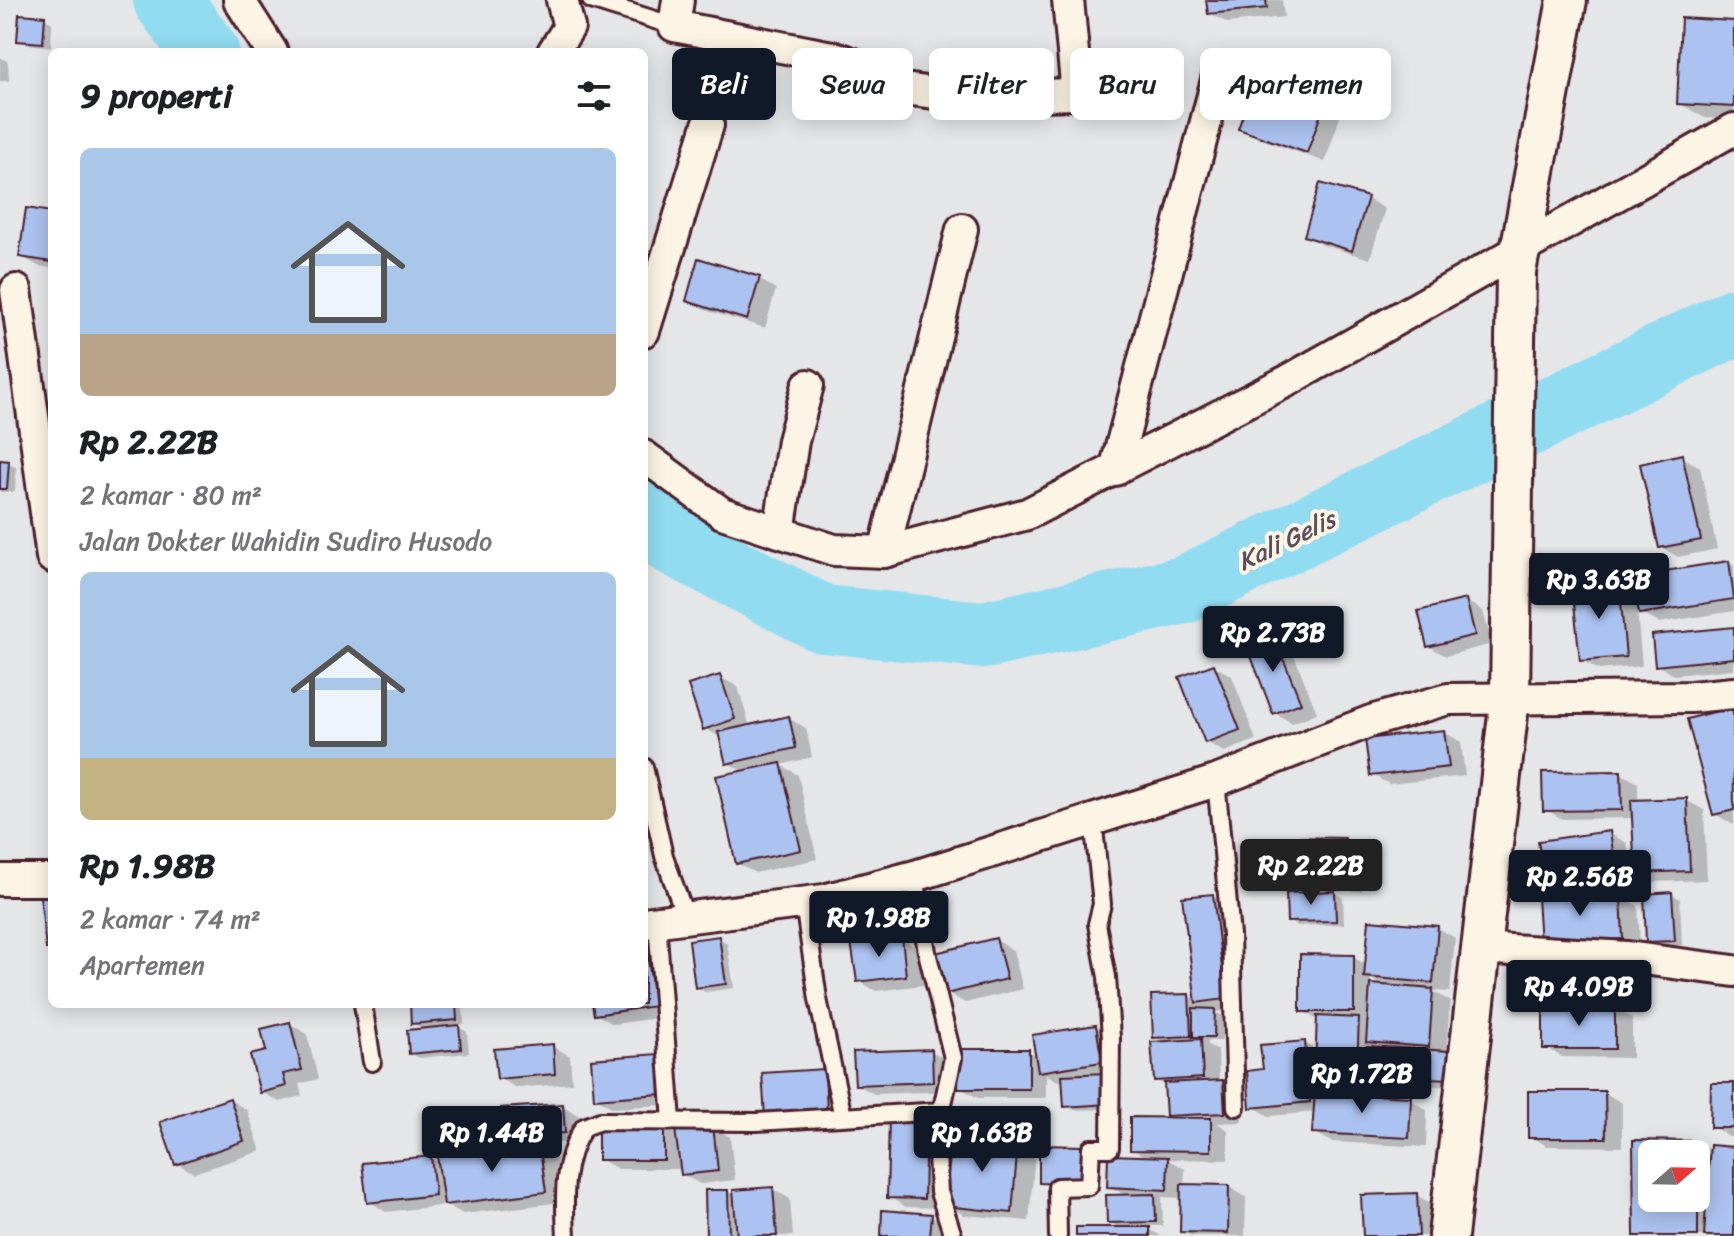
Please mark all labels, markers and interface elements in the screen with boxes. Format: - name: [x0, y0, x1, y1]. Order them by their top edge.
- chip: Beli: [672, 48, 776, 120]
- chip: Sewa: [792, 48, 913, 120]
- chip: Filter: [929, 48, 1054, 120]
- chip: Baru: [1070, 48, 1184, 120]
- chip: Apartemen: [1200, 48, 1391, 120]
- text: 9 properti: [80, 66, 233, 126]
- icon: filters: [572, 74, 616, 118]
- icon: home: [276, 200, 420, 344]
- text: Rp 2.22B: [80, 412, 218, 472]
- text: 2 kamar · 80 m²: [80, 472, 262, 518]
- water label: Kali Gelis: [1229, 495, 1346, 584]
- text: Jalan Dokter Wahidin Sudiro Husodo: [80, 518, 492, 564]
- pin: Rp 3.63B: [1516, 553, 1682, 621]
- text: Rp 3.63B: [1547, 556, 1651, 602]
- pin: Rp 2.73B: [1190, 606, 1356, 674]
- text: Rp 2.73B: [1221, 609, 1325, 655]
- icon: home: [276, 624, 420, 768]
- text: Rp 1.98B: [80, 836, 215, 896]
- pin: Rp 2.22B: [1228, 839, 1394, 907]
- text: Rp 2.22B: [1258, 842, 1364, 888]
- pin: Rp 2.56B: [1497, 850, 1663, 918]
- text: Rp 2.56B: [1527, 853, 1633, 899]
- pin: Rp 1.98B: [796, 891, 962, 959]
- text: Rp 1.98B: [827, 894, 931, 940]
- text: 2 kamar · 74 m²: [80, 896, 261, 942]
- text: Apartemen: [80, 942, 205, 988]
- pin: Rp 4.09B: [1496, 960, 1662, 1028]
- text: Rp 4.09B: [1524, 963, 1634, 1009]
- pin: Rp 1.72B: [1279, 1047, 1445, 1115]
- text: Rp 1.72B: [1311, 1050, 1413, 1096]
- pin: Rp 1.44B: [409, 1106, 575, 1174]
- pin: Rp 1.63B: [899, 1106, 1065, 1174]
- text: Rp 1.44B: [440, 1109, 544, 1155]
- text: Rp 1.63B: [932, 1109, 1032, 1155]
- north arrow: [1638, 1140, 1710, 1212]
- map controls: [1638, 1140, 1710, 1212]

